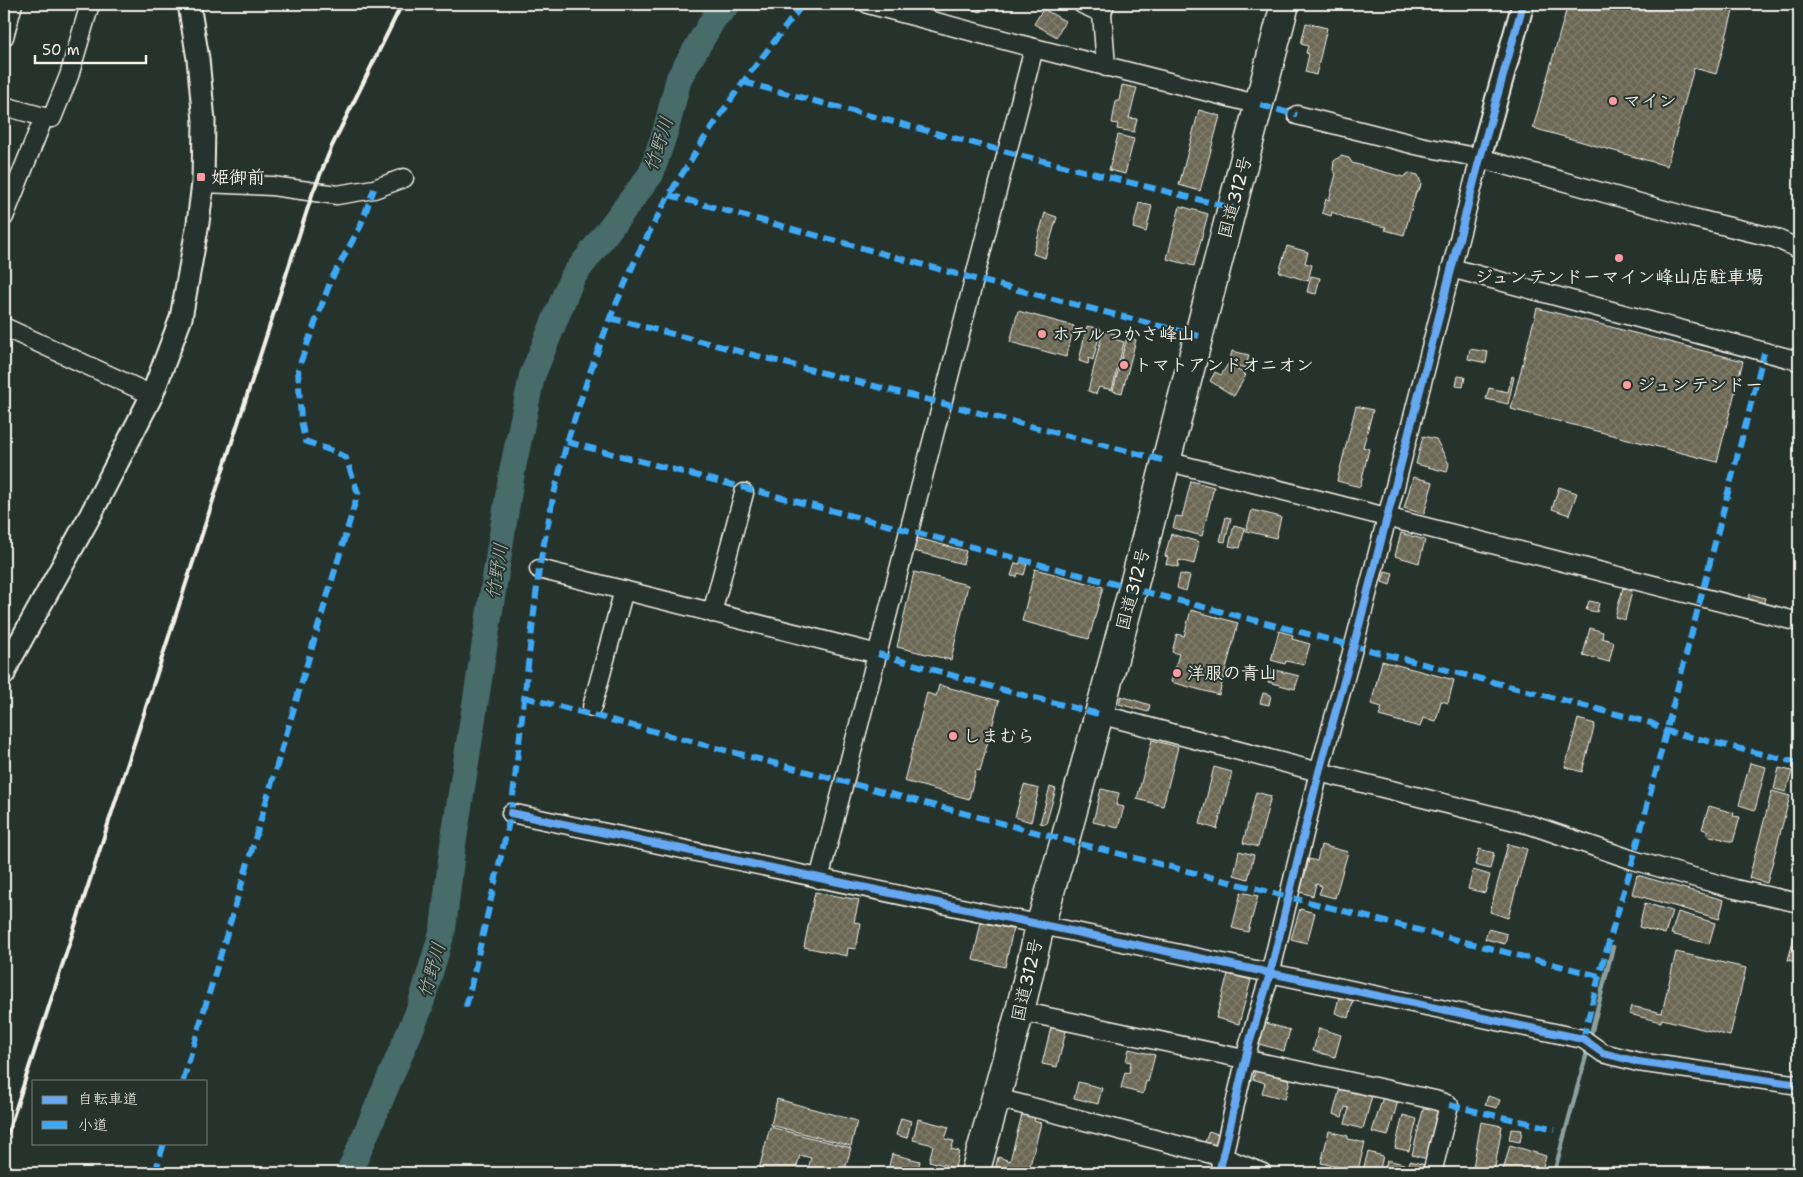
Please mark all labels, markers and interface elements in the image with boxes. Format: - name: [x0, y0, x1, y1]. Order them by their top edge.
- scale bar: [35, 32, 146, 64]
- text: 50 m: [42, 40, 80, 60]
- place label: マイン: [1623, 89, 1677, 113]
- marker: マイン: [1607, 95, 1619, 107]
- water label: 竹野川: [638, 113, 679, 175]
- street label: 国道312号: [1212, 153, 1258, 241]
- place label: 姫御前: [211, 165, 265, 189]
- marker: 姫御前: [195, 171, 207, 183]
- marker: ジュンテンドーマイン峰山店駐車場: [1613, 252, 1625, 264]
- place label: ジュンテンドーマイン峰山店駐車場: [1475, 265, 1763, 289]
- place label: ホテルつかさ峰山: [1052, 322, 1195, 346]
- marker: ホテルつかさ峰山: [1036, 328, 1048, 340]
- place label: トマトアンドオニオン: [1134, 353, 1314, 377]
- marker: トマトアンドオニオン: [1118, 359, 1130, 371]
- place label: ジュンテンドー: [1637, 373, 1763, 397]
- marker: ジュンテンドー: [1621, 379, 1633, 391]
- water label: 竹野川: [480, 541, 513, 601]
- street label: 国道312号: [1110, 545, 1156, 633]
- place label: 洋服の青山: [1187, 661, 1277, 685]
- marker: 洋服の青山: [1171, 667, 1183, 679]
- place label: しまむら: [963, 724, 1035, 748]
- marker: しまむら: [947, 730, 959, 742]
- street label: 国道312号: [1006, 936, 1048, 1024]
- water label: 竹野川: [412, 939, 451, 1001]
- legend: [32, 1080, 208, 1144]
- text: 自転車道: [78, 1089, 138, 1109]
- text: 小道: [78, 1115, 108, 1135]

